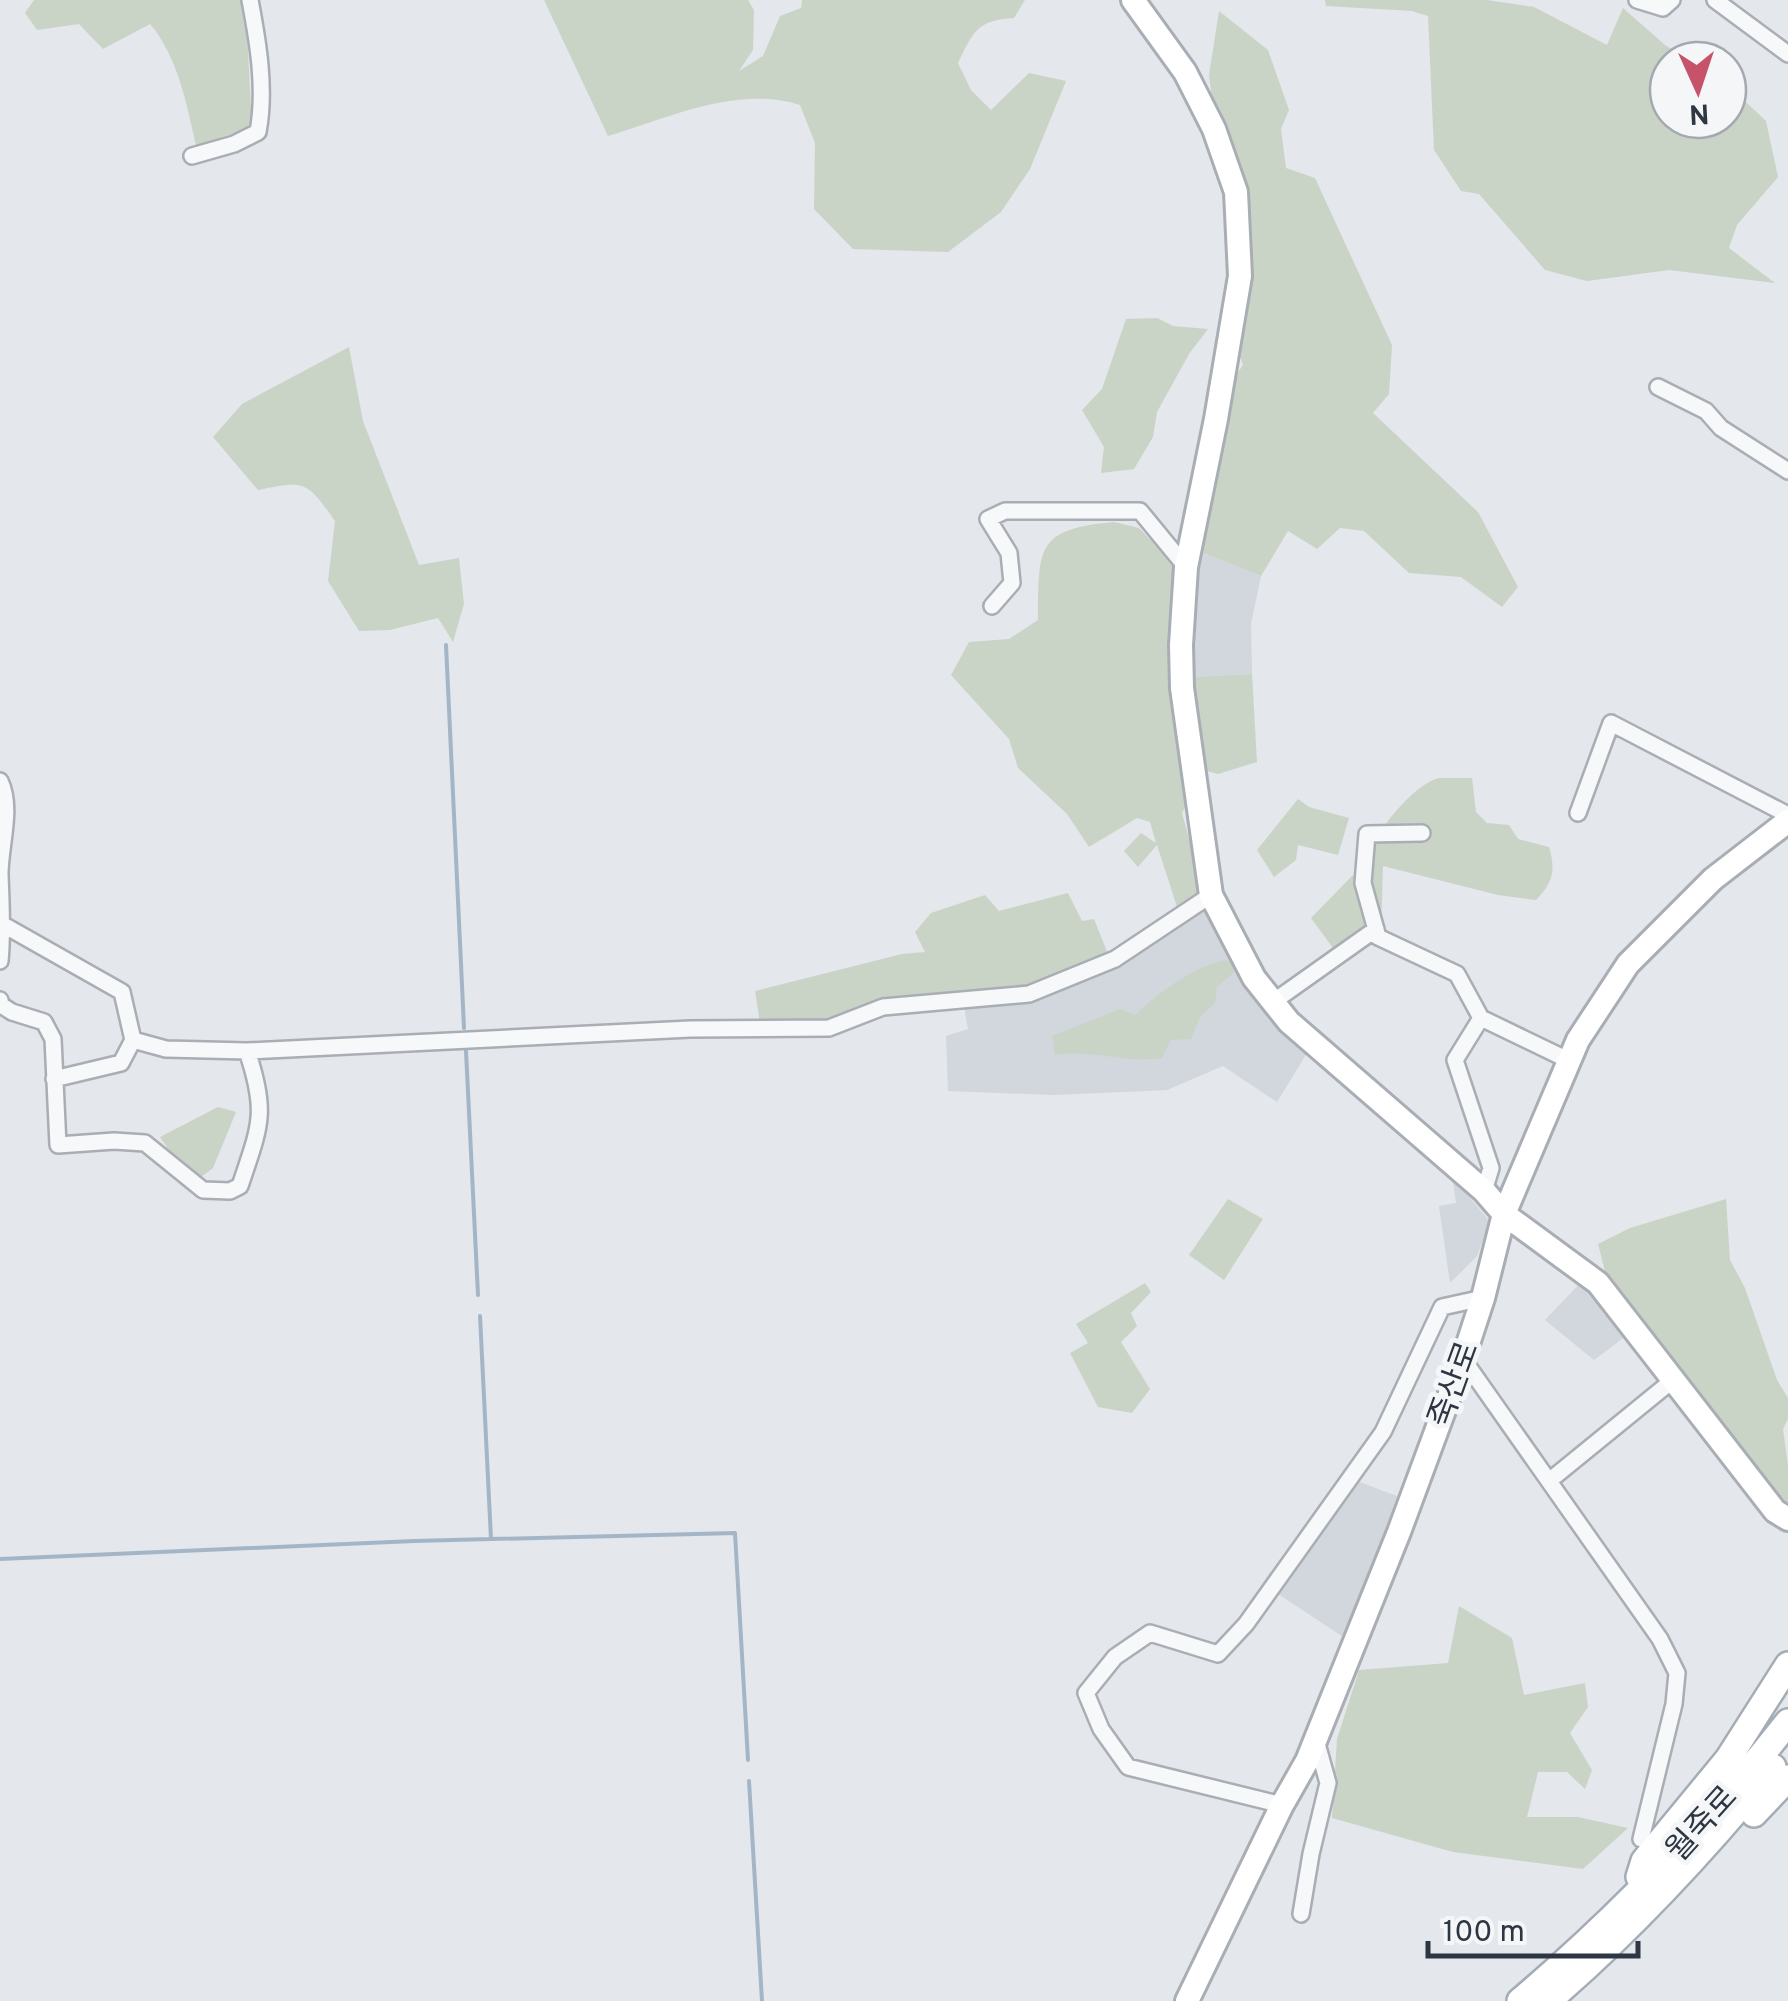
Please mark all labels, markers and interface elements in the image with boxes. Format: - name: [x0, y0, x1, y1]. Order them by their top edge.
- north arrow: [1648, 40, 1748, 140]
- text: N: [1688, 93, 1710, 130]
- street label: 죽산로: [1422, 1337, 1490, 1433]
- street label: 월죽로: [1659, 1779, 1748, 1871]
- scale bar: [1428, 1896, 1638, 1958]
- text: 100 m: [1443, 1915, 1525, 1952]

